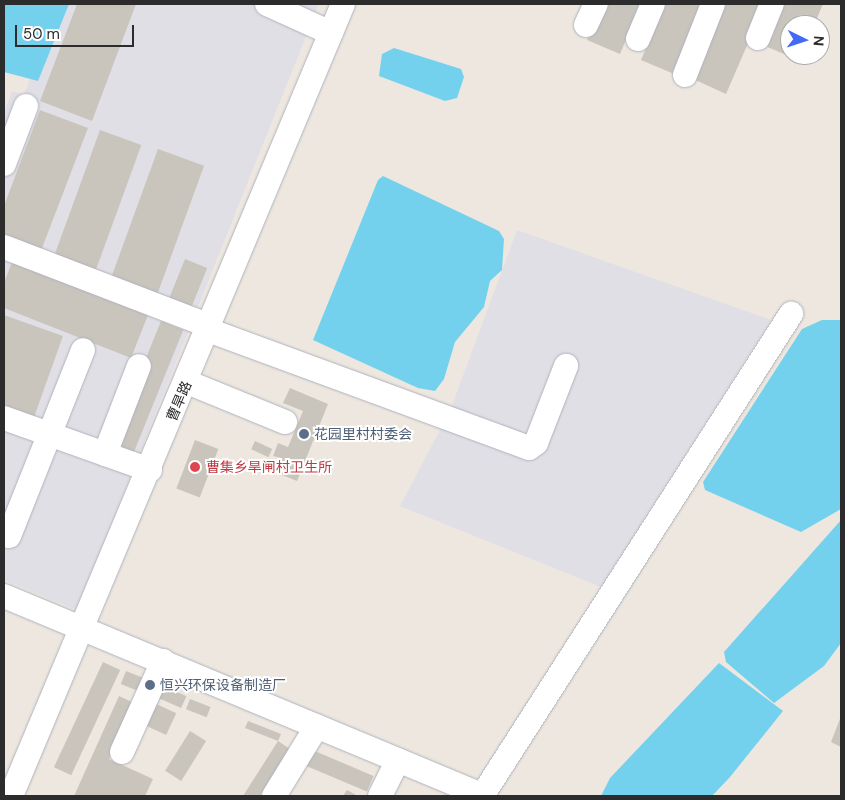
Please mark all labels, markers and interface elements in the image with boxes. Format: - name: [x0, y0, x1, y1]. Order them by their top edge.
- scale bar: [18, 15, 136, 47]
- north arrow: [780, 15, 830, 65]
- text: 50 m: [23, 24, 60, 44]
- text: N: [810, 35, 828, 47]
- street label: 曹旱路: [163, 378, 195, 424]
- place label: 花园里村村委会: [314, 426, 412, 442]
- marker: 花园里村村委会: [298, 428, 310, 440]
- place label: 曹集乡旱闸村卫生所: [206, 459, 332, 475]
- marker: 曹集乡旱闸村卫生所: [188, 460, 202, 474]
- place label: 恒兴环保设备制造厂: [160, 677, 286, 693]
- marker: 恒兴环保设备制造厂: [144, 679, 156, 691]

